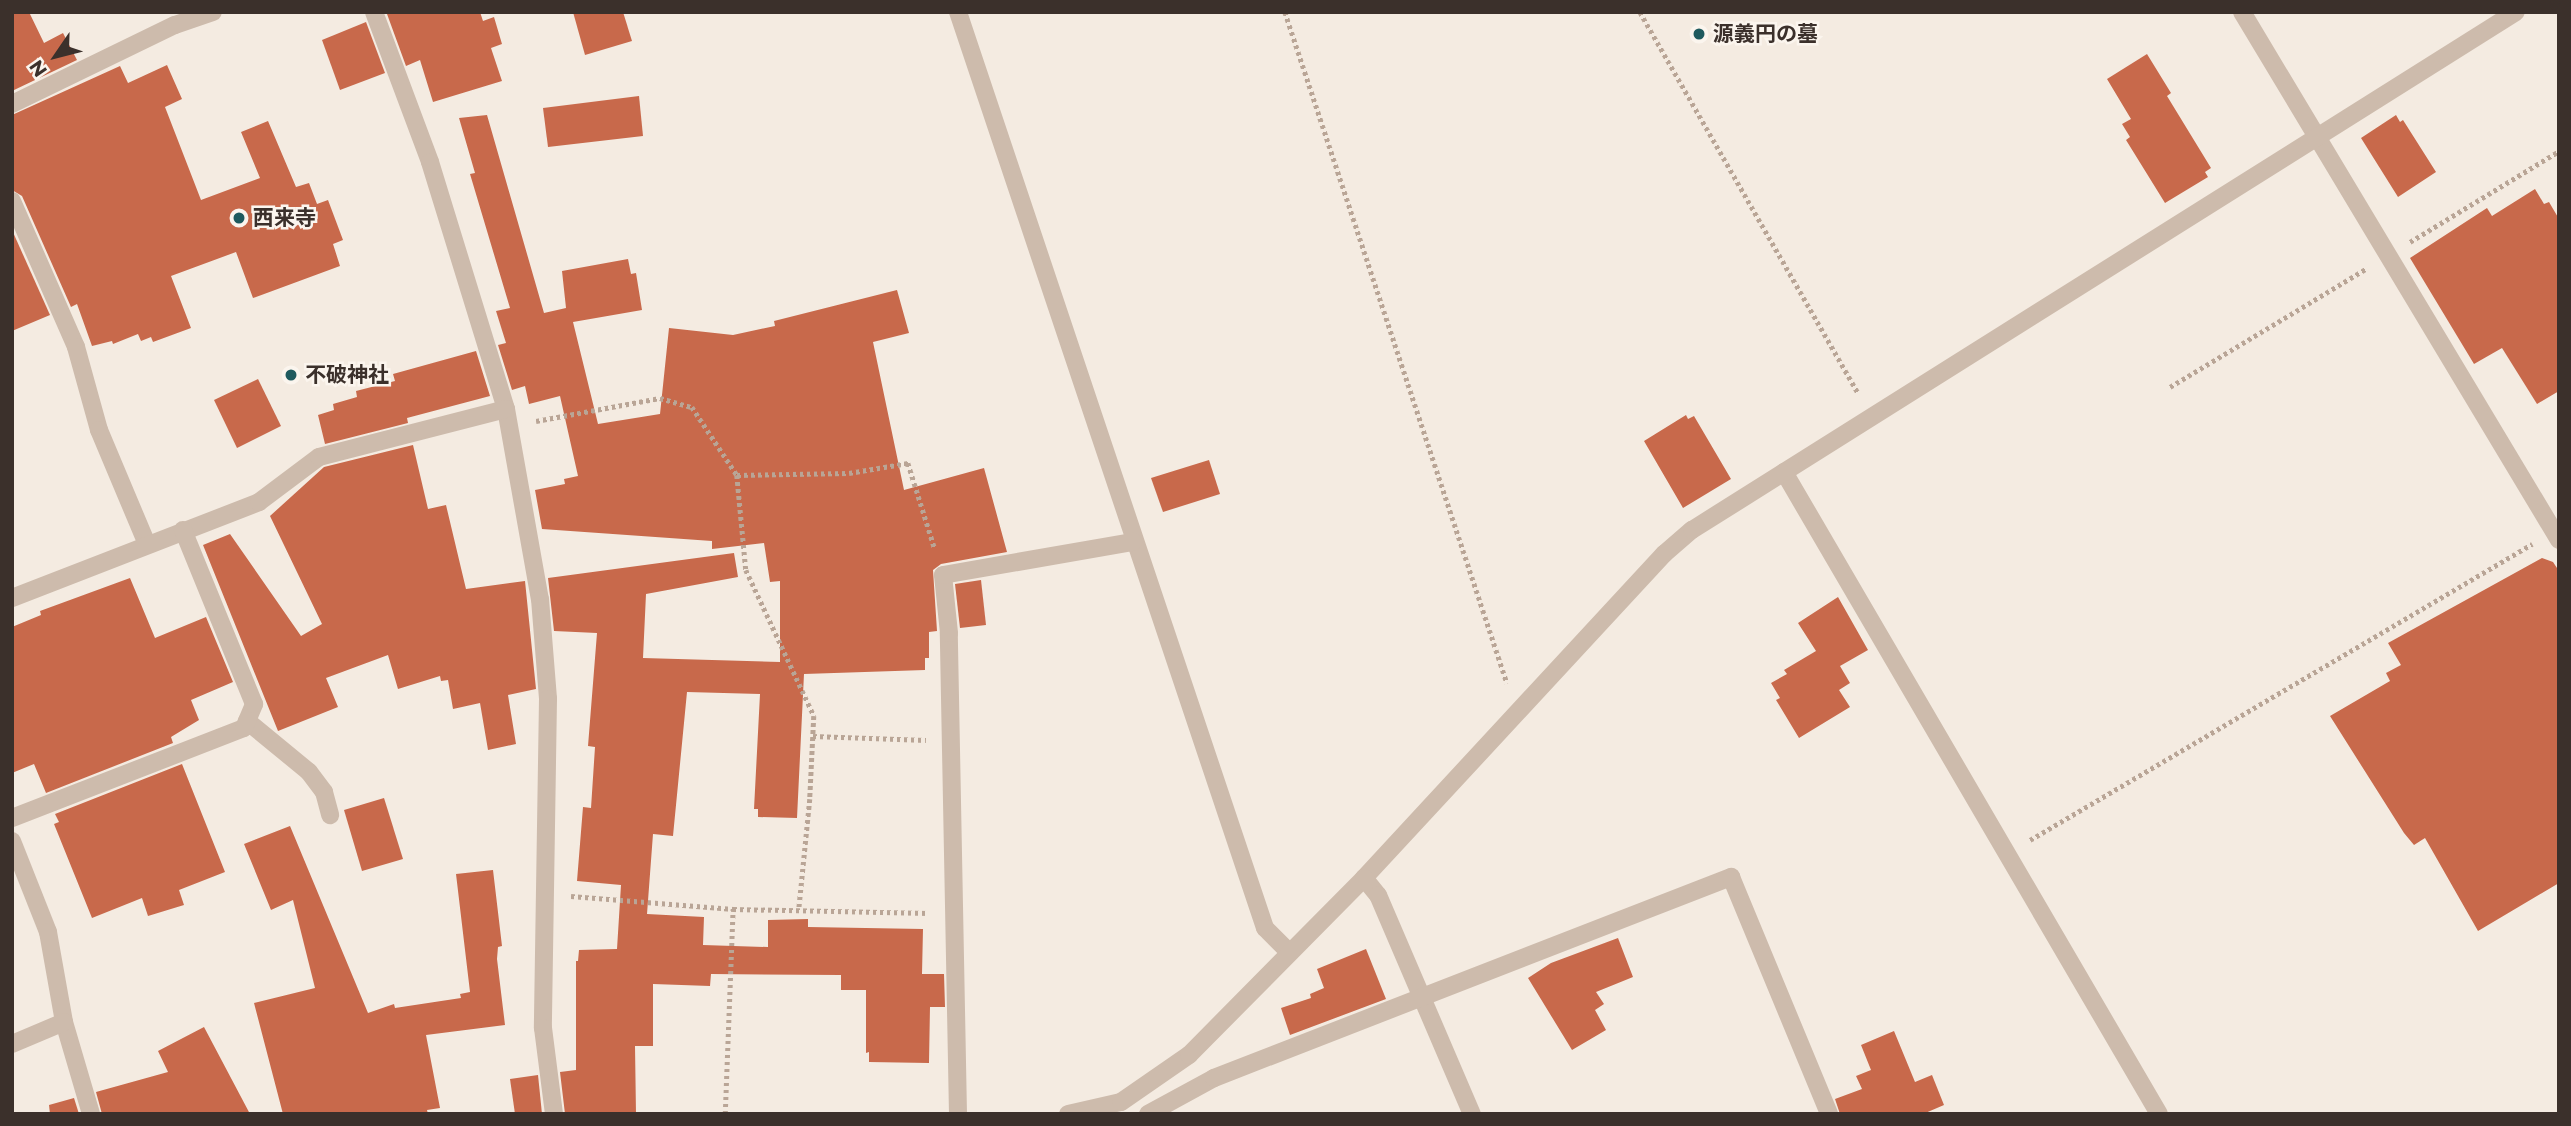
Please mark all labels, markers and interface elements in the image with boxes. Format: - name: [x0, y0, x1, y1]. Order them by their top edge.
- north arrow: [21, 21, 91, 91]
- place label: 源義円の墓: [1713, 21, 1818, 47]
- marker: 源義円の墓: [1691, 26, 1707, 42]
- text: N: [25, 55, 52, 81]
- place label: 西来寺: [253, 205, 316, 231]
- marker: 西来寺: [231, 210, 247, 226]
- place label: 不破神社: [305, 362, 389, 388]
- marker: 不破神社: [283, 367, 299, 383]

